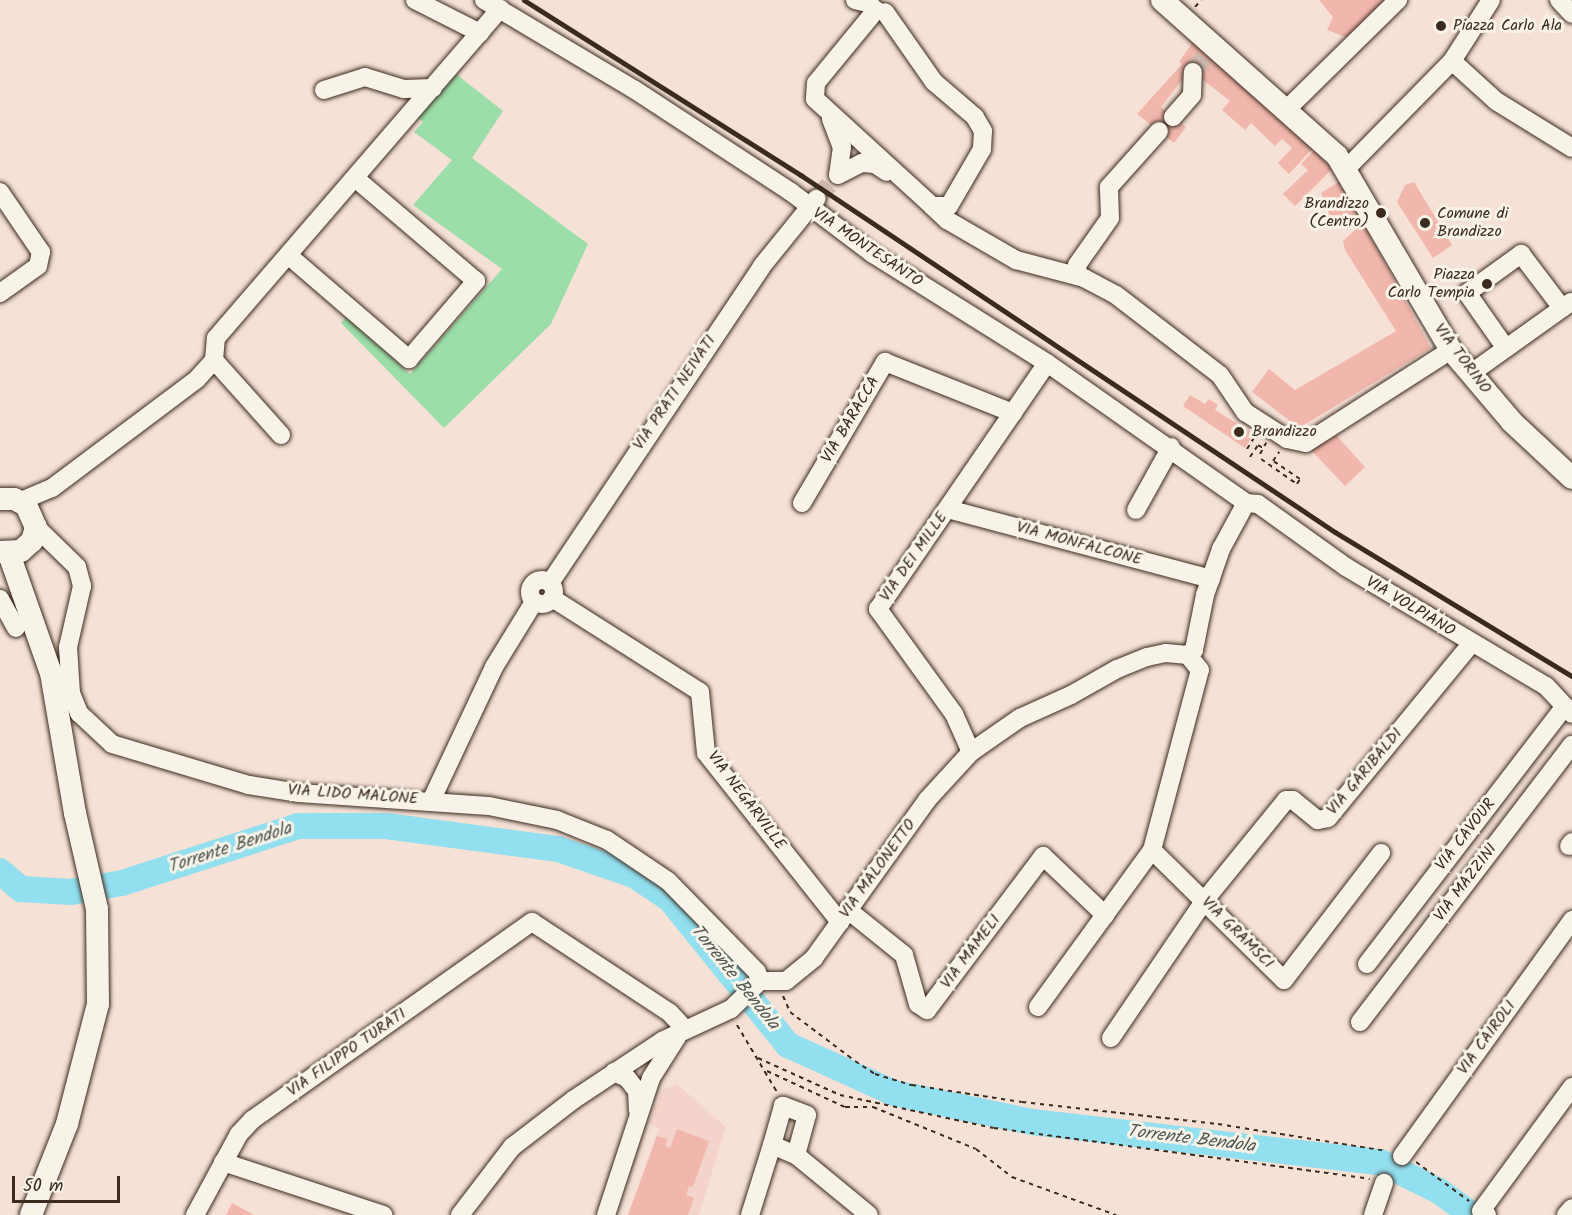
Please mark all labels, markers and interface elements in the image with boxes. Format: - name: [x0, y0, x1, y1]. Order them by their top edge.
- place label: Piazza Carlo Ala: [1453, 16, 1562, 36]
- marker: Piazza Carlo Ala: [1434, 19, 1448, 33]
- place label: Brandizzo (Centro): [1304, 194, 1369, 232]
- street label: VIA MONTESANTO: [808, 204, 926, 292]
- place label: Comune di Brandizzo: [1437, 204, 1508, 242]
- marker: Brandizzo (Centro): [1374, 206, 1388, 220]
- marker: Comune di Brandizzo: [1418, 216, 1432, 230]
- place label: Piazza Carlo Tempia: [1388, 265, 1475, 303]
- marker: Piazza Carlo Tempia: [1480, 277, 1494, 291]
- street label: VIA TORINO: [1429, 320, 1495, 398]
- street label: VIA PRATI NEIVATI: [630, 332, 720, 454]
- street label: VIA BARACCA: [818, 373, 884, 467]
- place label: Brandizzo: [1252, 422, 1317, 442]
- marker: Brandizzo: [1230, 423, 1248, 441]
- street label: VIA DEI MILLE: [876, 508, 952, 606]
- street label: VIA MONFALCONE: [1014, 518, 1144, 570]
- street label: VIA VOLPIANO: [1362, 573, 1458, 641]
- street label: VIA GARIBALDI: [1323, 725, 1407, 819]
- street label: VIA NEGARVILLE: [703, 748, 789, 854]
- street label: VIA LIDO MALONE: [287, 781, 419, 809]
- street label: VIA CAVOUR: [1432, 795, 1500, 875]
- street label: VIA MALONETTO: [836, 816, 920, 922]
- water label: Torrente Bendola: [165, 819, 295, 879]
- street label: VIA MAZZINI: [1430, 840, 1502, 926]
- street label: VIA GRAMSCI: [1197, 893, 1277, 973]
- street label: VIA MAMELI: [937, 911, 1005, 993]
- water label: Torrente Bendola: [685, 921, 783, 1035]
- street label: VIA CAIROLI: [1454, 997, 1520, 1079]
- street label: VIA FILIPPO TURATI: [284, 1005, 410, 1101]
- water label: Torrente Bendola: [1126, 1121, 1256, 1159]
- scale bar: [15, 1164, 123, 1202]
- text: 50 m: [23, 1172, 63, 1201]

